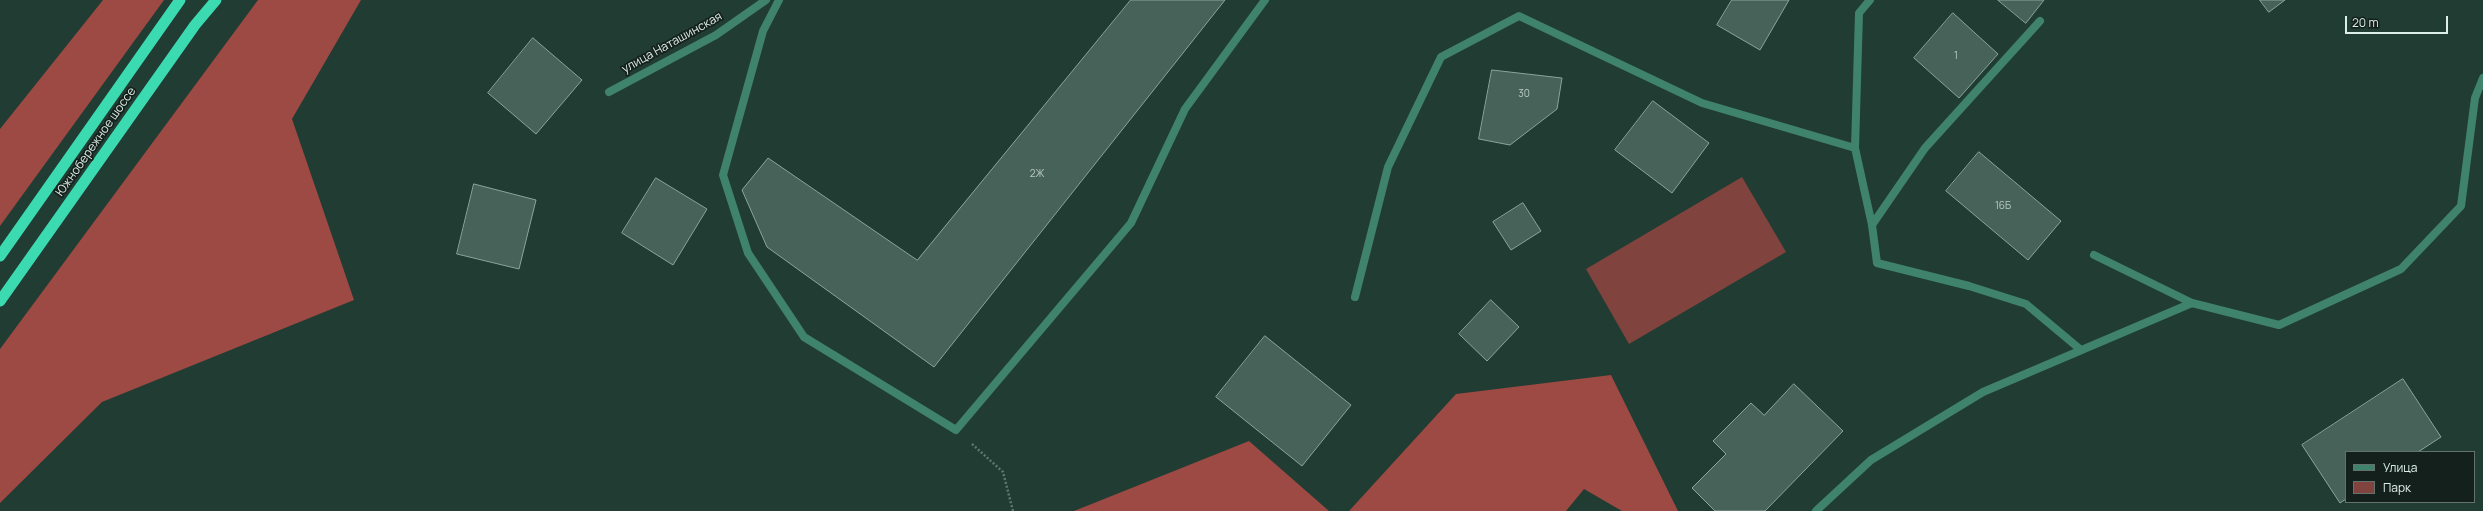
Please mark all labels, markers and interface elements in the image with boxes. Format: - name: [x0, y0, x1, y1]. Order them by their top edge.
- scale bar: [2347, 8, 2450, 34]
- street label: улица Наташинская: [619, 9, 725, 77]
- text: 20 m: [2352, 14, 2379, 31]
- house number: 1: [1954, 50, 1958, 62]
- street label: Южнобережное шоссе: [53, 85, 139, 199]
- house number: 30: [1518, 88, 1530, 100]
- house number: 2Ж: [1030, 168, 1044, 180]
- house number: 16Б: [1995, 200, 2011, 212]
- legend: [2345, 451, 2475, 503]
- text: Улица: [2383, 459, 2417, 476]
- text: Парк: [2383, 479, 2411, 496]

